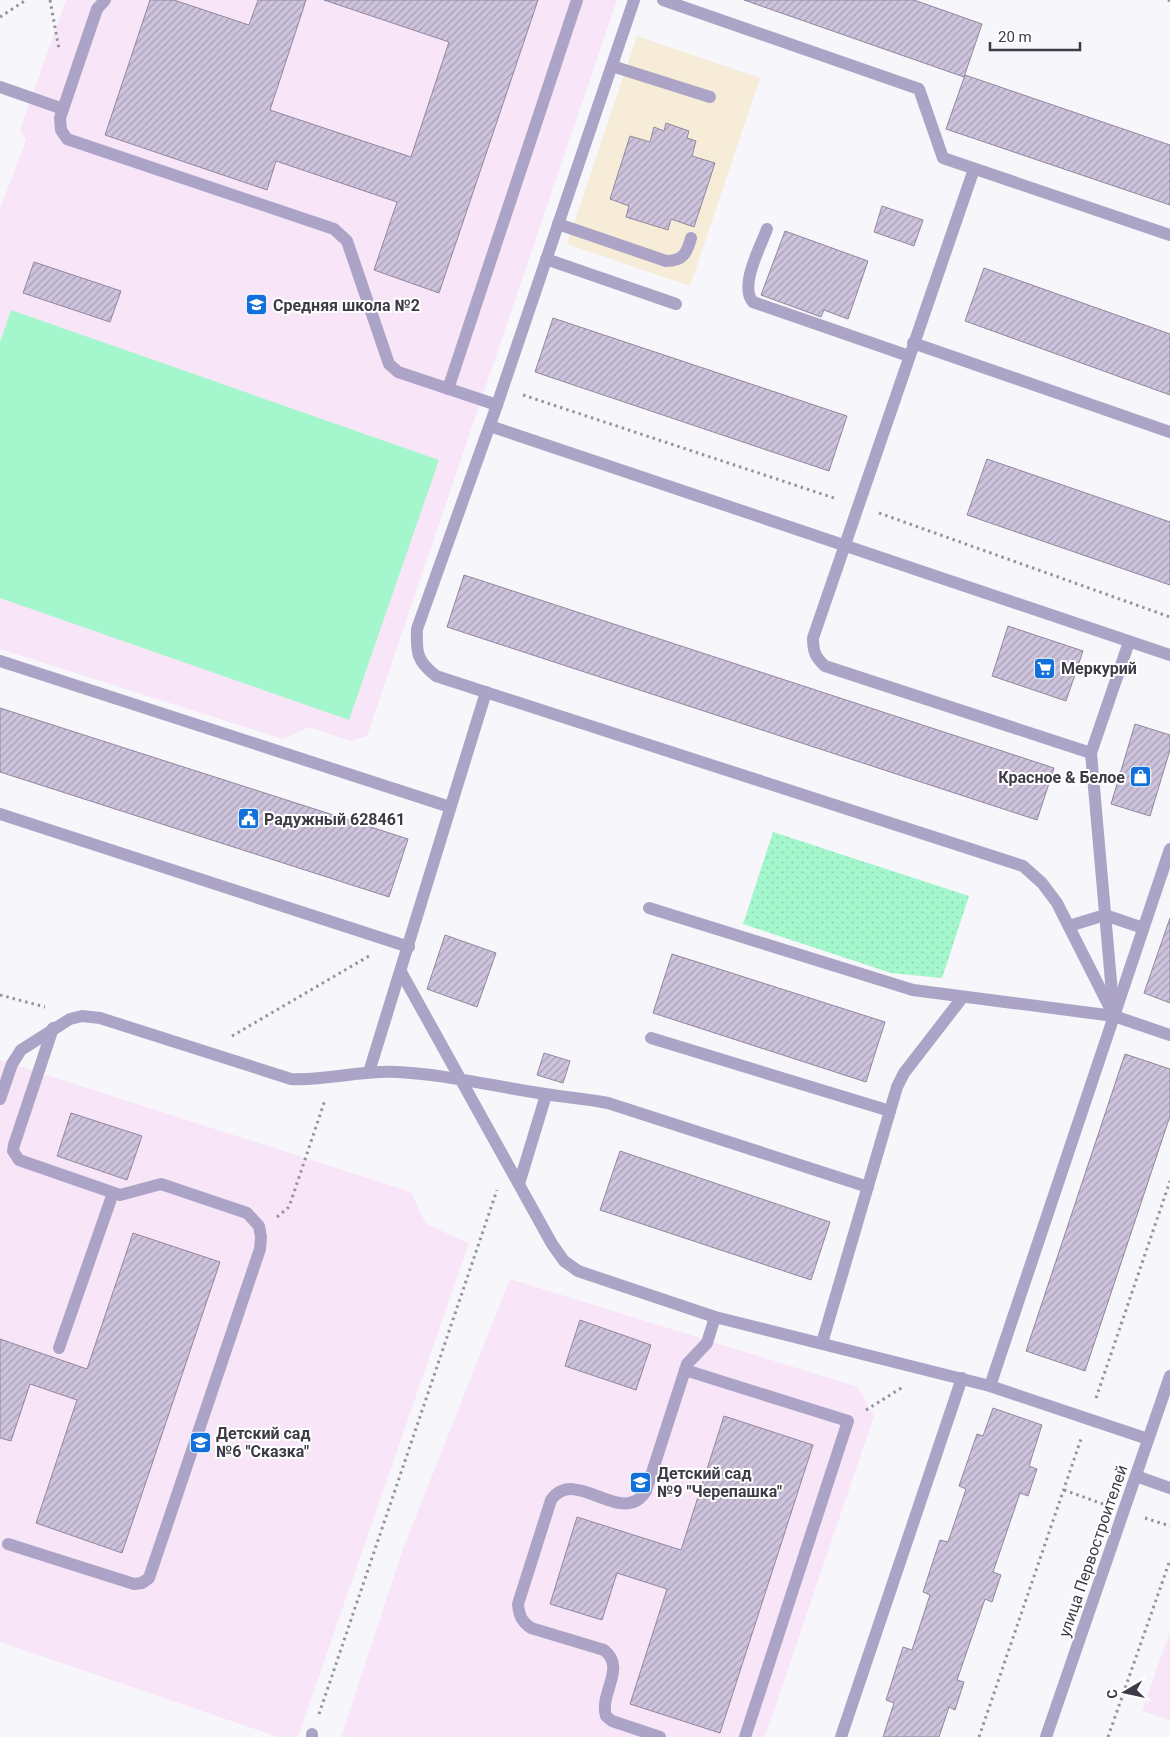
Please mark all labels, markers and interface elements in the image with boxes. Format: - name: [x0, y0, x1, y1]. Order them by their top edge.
- scale bar: [990, 20, 1080, 52]
- text: 20 m: [998, 28, 1032, 46]
- school or university icon: Средняя школа №2: [245, 293, 269, 317]
- place label: Средняя школа №2: [273, 296, 420, 315]
- supermarket icon: Меркурий: [1033, 656, 1057, 680]
- place label: Меркурий: [1061, 659, 1137, 678]
- shop icon: Красное & Белое: [1129, 765, 1153, 789]
- place label: Красное & Белое: [998, 768, 1125, 787]
- public building icon: Радужный 628461: [236, 807, 260, 831]
- place label: Радужный 628461: [264, 810, 405, 829]
- place label: Детский сад №6 "Сказка": [216, 1424, 311, 1461]
- school or university icon: Детский сад №6 "Сказка": [188, 1430, 212, 1454]
- street label: улица Первостроителей: [1055, 1462, 1131, 1640]
- place label: Детский сад №9 "Черепашка": [657, 1464, 782, 1501]
- school or university icon: Детский сад №9 "Черепашка": [629, 1470, 653, 1494]
- north arrow: [1100, 1667, 1150, 1717]
- text: С: [1104, 1688, 1121, 1700]

